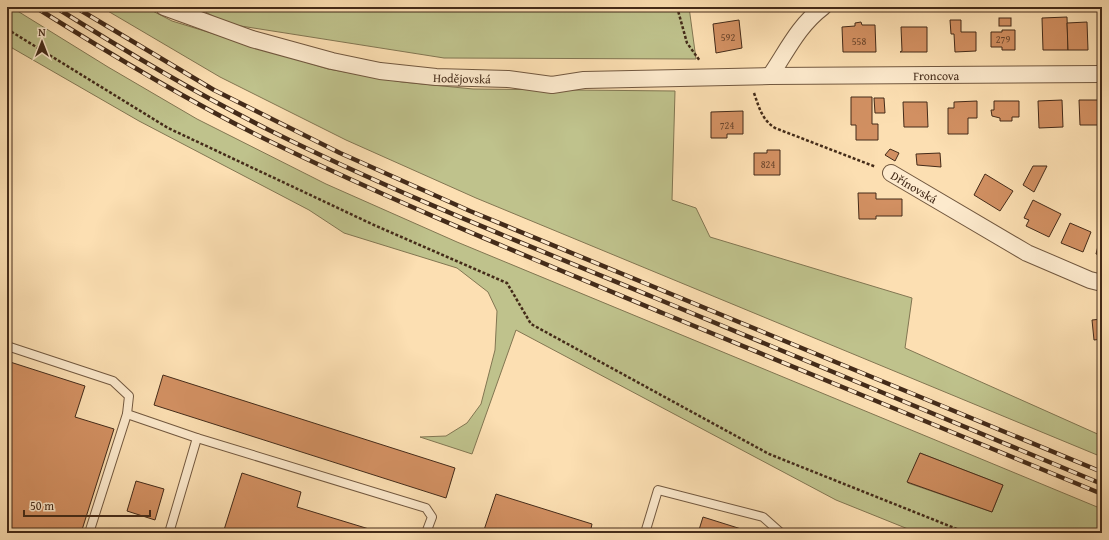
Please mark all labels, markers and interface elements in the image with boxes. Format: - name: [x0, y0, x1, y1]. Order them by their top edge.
- north arrow: [22, 22, 62, 62]
- text: N: [38, 24, 46, 40]
- house number: 592: [721, 30, 735, 45]
- house number: 279: [996, 32, 1010, 47]
- house number: 558: [852, 34, 866, 49]
- street label: Froncova: [913, 66, 960, 84]
- street label: Hodějovská: [433, 68, 491, 87]
- house number: 724: [720, 118, 734, 133]
- house number: 824: [761, 157, 775, 172]
- street label: Dřínovská: [888, 166, 941, 207]
- scale bar: [24, 492, 150, 518]
- text: 50 m: [30, 497, 54, 514]

